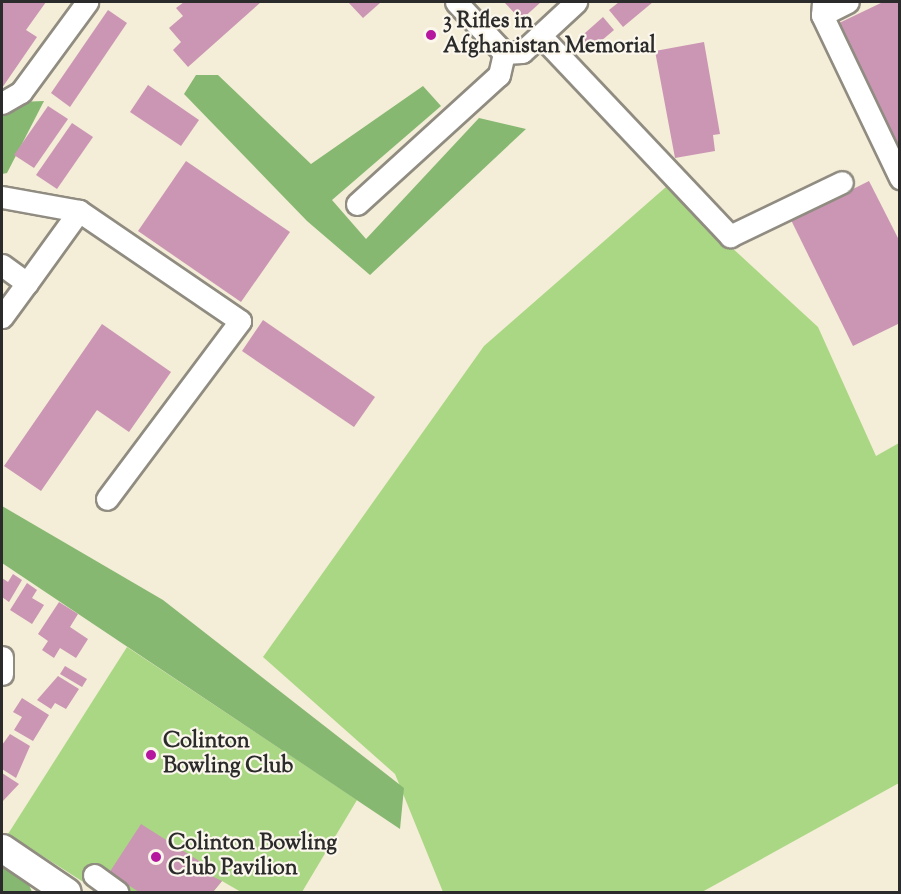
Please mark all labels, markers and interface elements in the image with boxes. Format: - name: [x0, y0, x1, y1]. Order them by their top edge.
- place label: 3 Rifles in Afghanistan Memorial: [443, 9, 656, 60]
- marker: 3 Rifles in Afghanistan Memorial: [424, 28, 438, 42]
- place label: Colinton Bowling Club: [163, 729, 293, 780]
- marker: Colinton Bowling Club: [144, 748, 158, 762]
- place label: Colinton Bowling Club Pavilion: [168, 831, 337, 882]
- marker: Colinton Bowling Club Pavilion: [149, 850, 163, 864]

